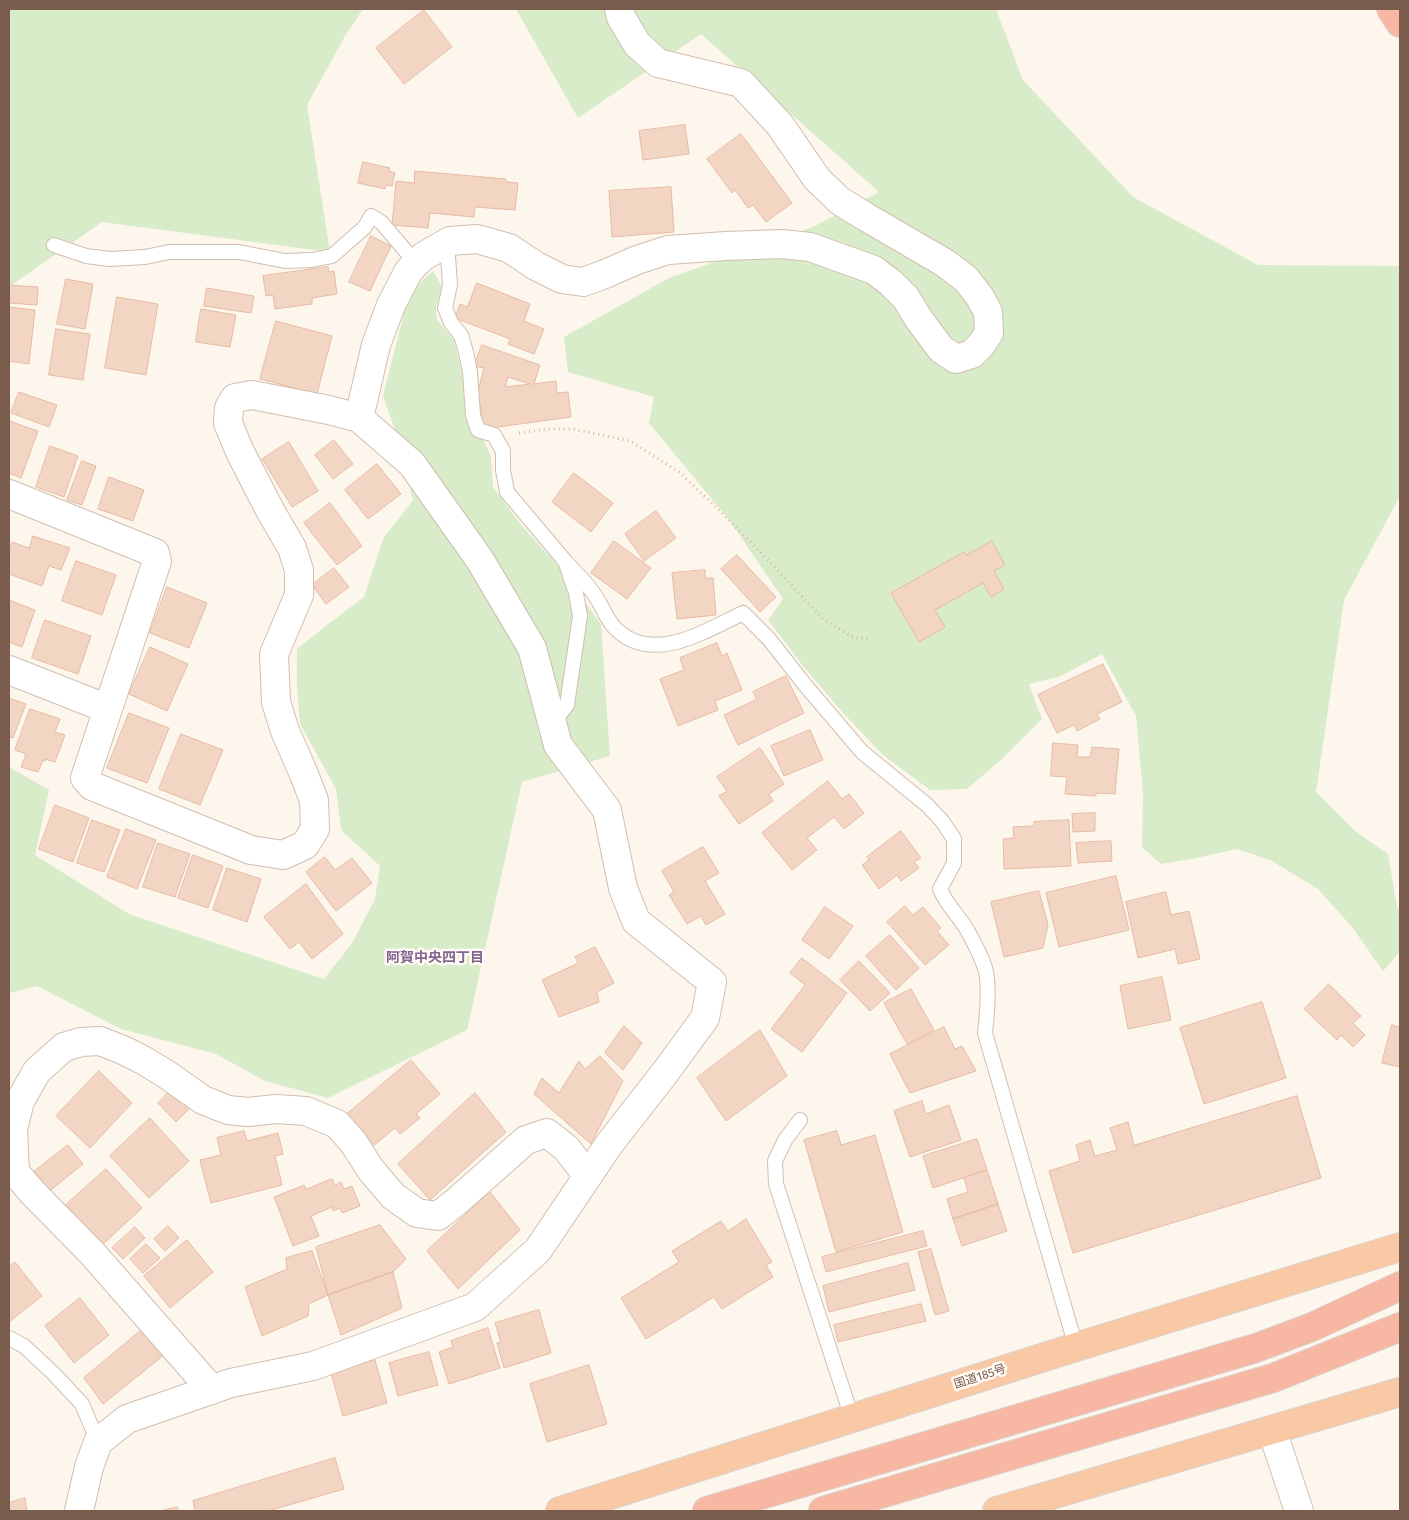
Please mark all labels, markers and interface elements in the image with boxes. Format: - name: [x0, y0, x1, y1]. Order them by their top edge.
- district label: 阿賀中央四丁目: [386, 950, 484, 966]
- street label: 国道185号: [952, 1362, 1008, 1392]

